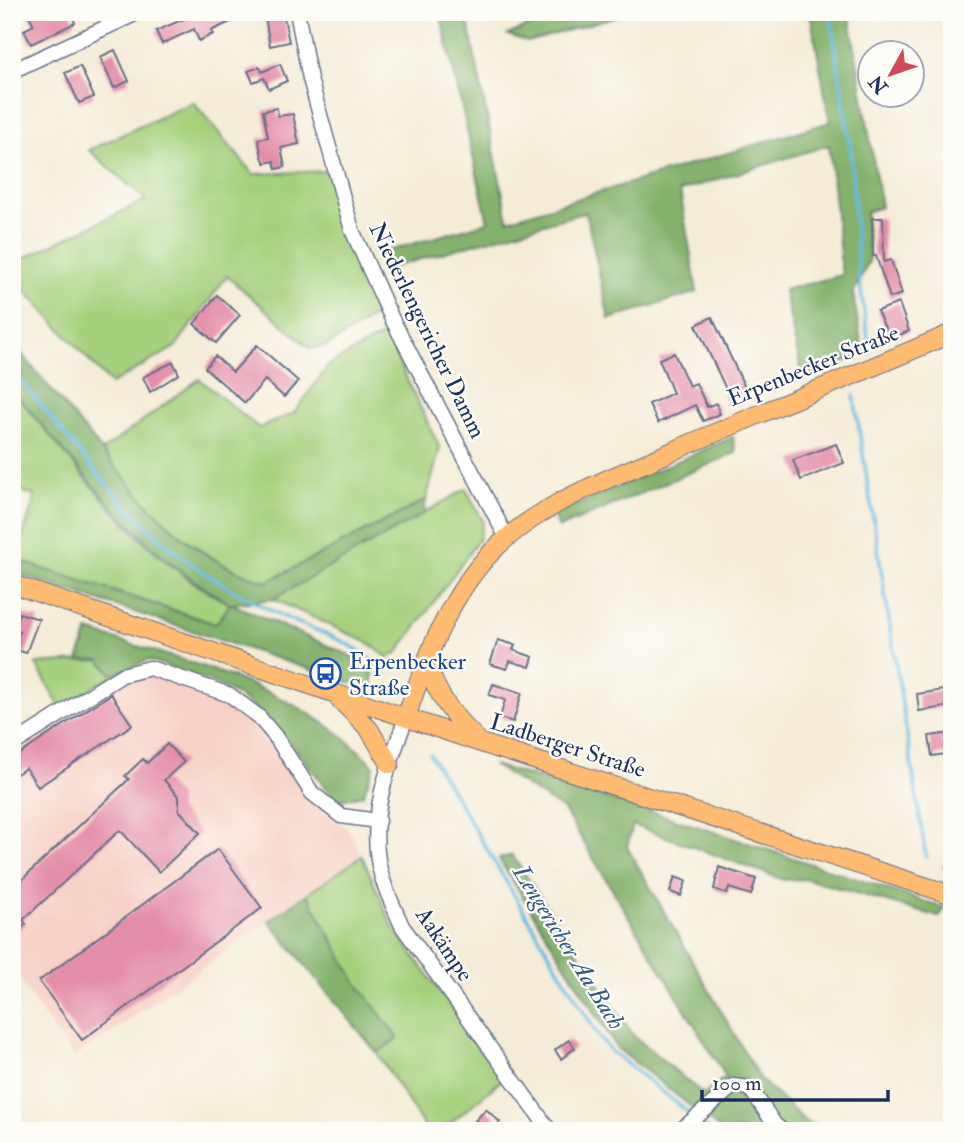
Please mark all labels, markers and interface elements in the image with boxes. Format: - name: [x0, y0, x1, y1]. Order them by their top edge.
- north arrow: [856, 38, 926, 108]
- text: N: [863, 69, 894, 99]
- street label: Niederlengericher Damm: [363, 218, 492, 443]
- street label: Erpenbecker Straße: [723, 318, 904, 414]
- place label: Erpenbecker Straße: [349, 647, 467, 702]
- bus stop icon: Erpenbecker Straße: [309, 657, 343, 691]
- street label: Ladberger Straße: [487, 707, 649, 784]
- water label: Lengericher Aa Bach: [505, 858, 632, 1036]
- street label: Aakämpe: [408, 901, 480, 988]
- scale bar: [702, 1059, 887, 1103]
- text: 100 m: [712, 1070, 762, 1097]

